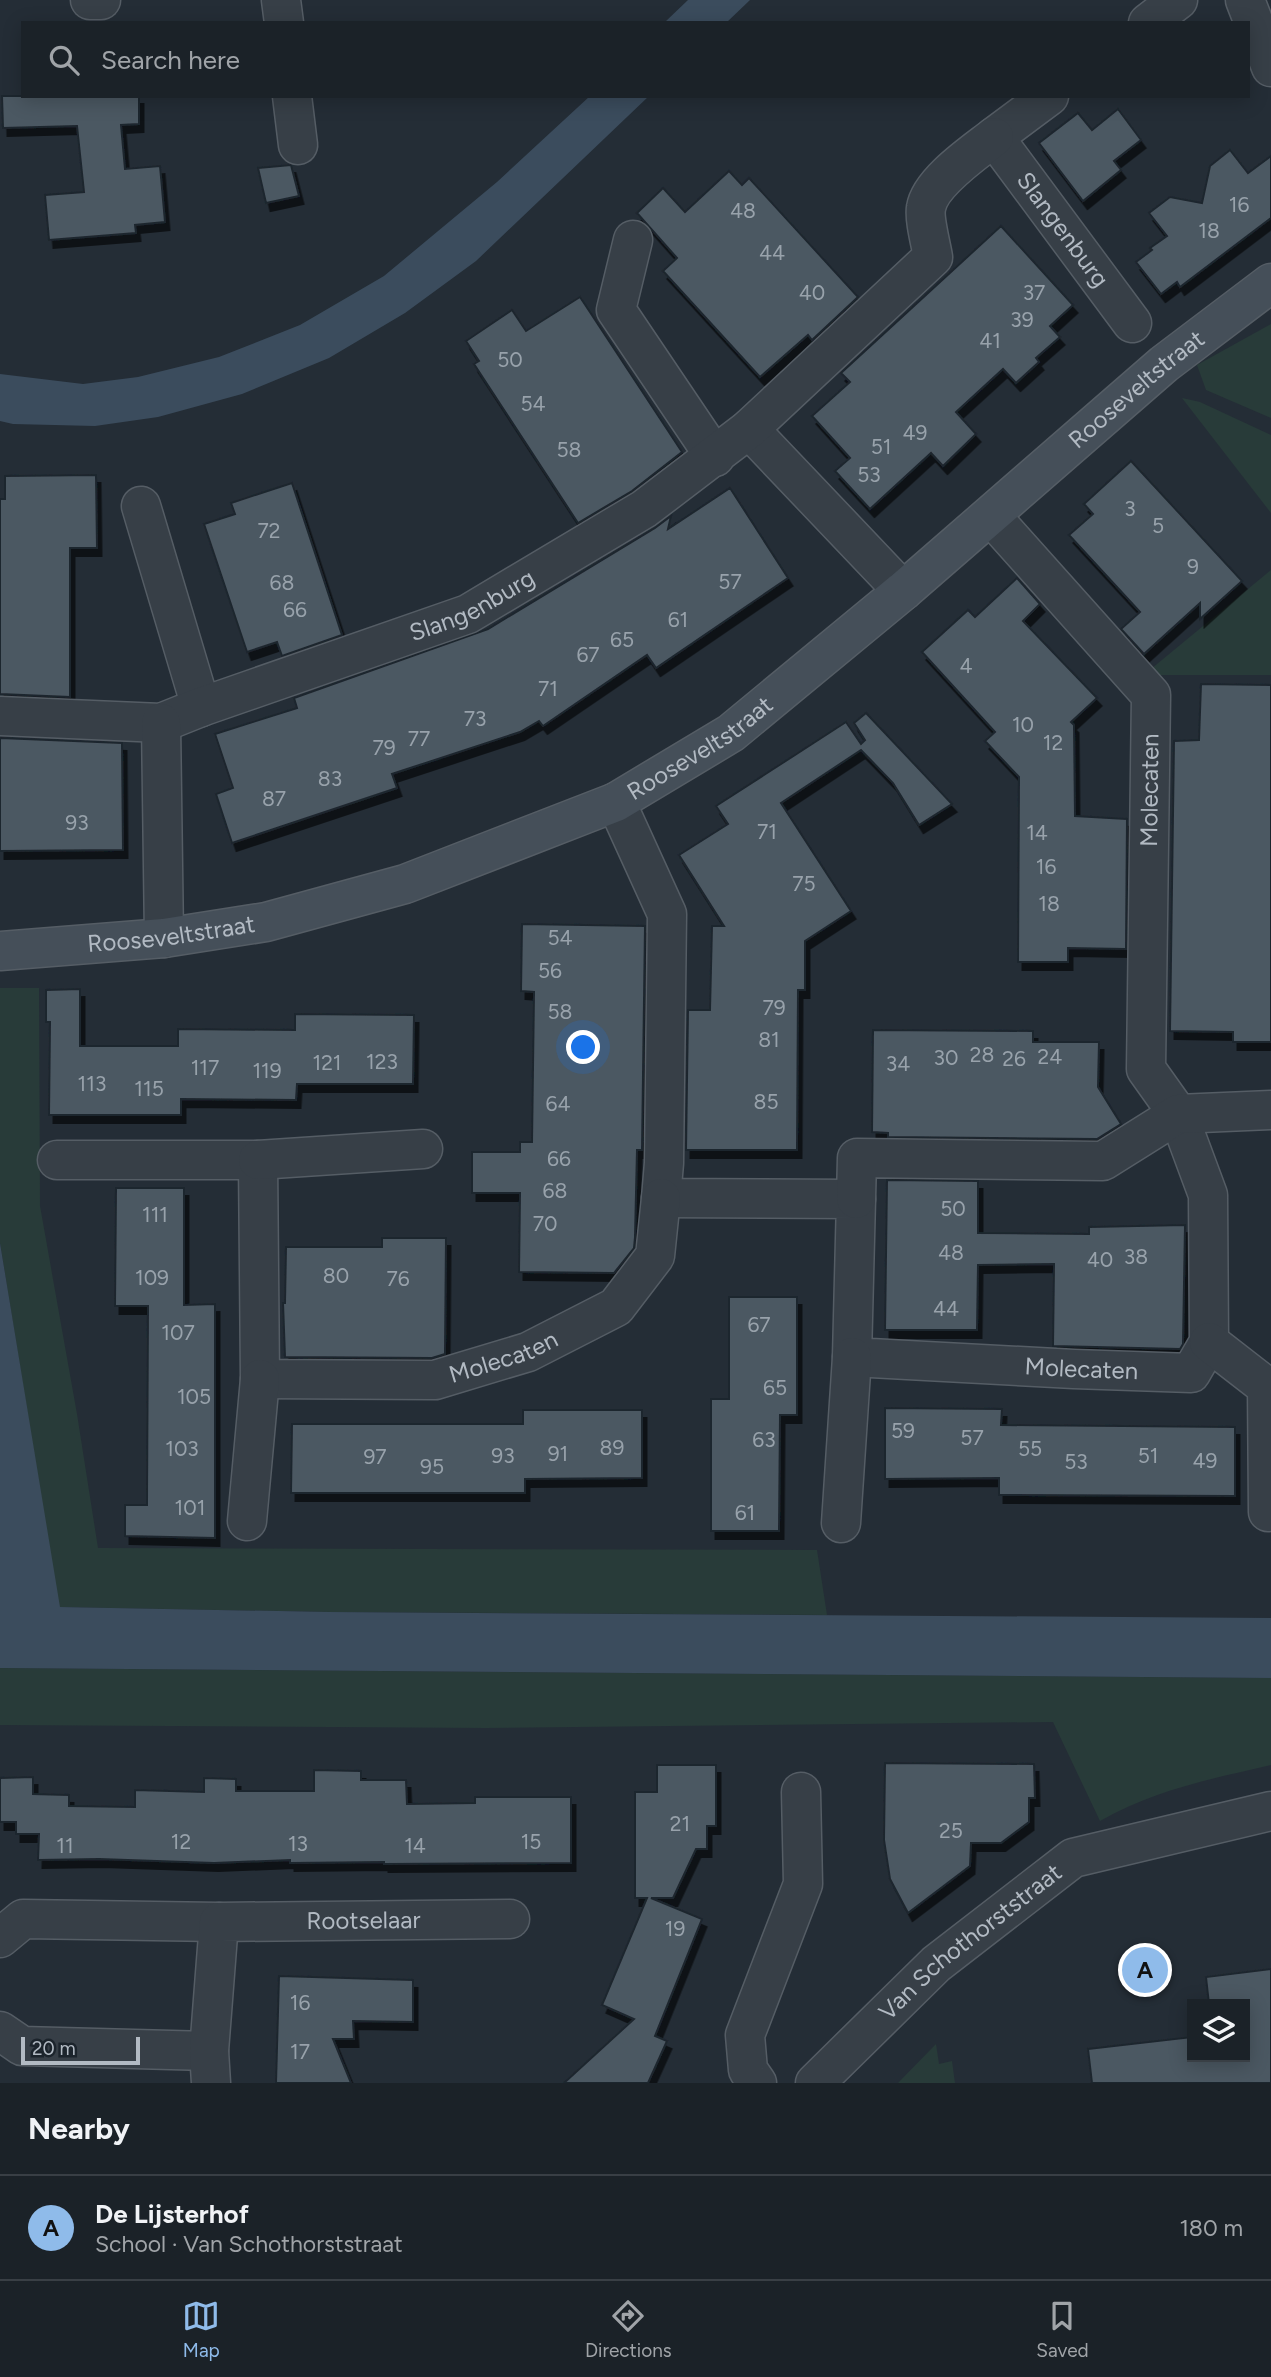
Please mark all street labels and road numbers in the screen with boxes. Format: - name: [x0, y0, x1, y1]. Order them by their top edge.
- street label: Slangenburg: [1011, 166, 1115, 293]
- street label: Rooseveltstraat: [1062, 324, 1210, 454]
- street label: Slangenburg: [405, 563, 540, 647]
- street label: Rooseveltstraat: [622, 690, 778, 806]
- street label: Molecaten: [1134, 733, 1164, 847]
- street label: Rooseveltstraat: [86, 909, 257, 958]
- street label: Molecaten: [445, 1324, 562, 1389]
- street label: Molecaten: [1024, 1351, 1139, 1385]
- street label: Van Schothorststraat: [873, 1857, 1067, 2026]
- street label: Rootselaar: [306, 1905, 421, 1935]

